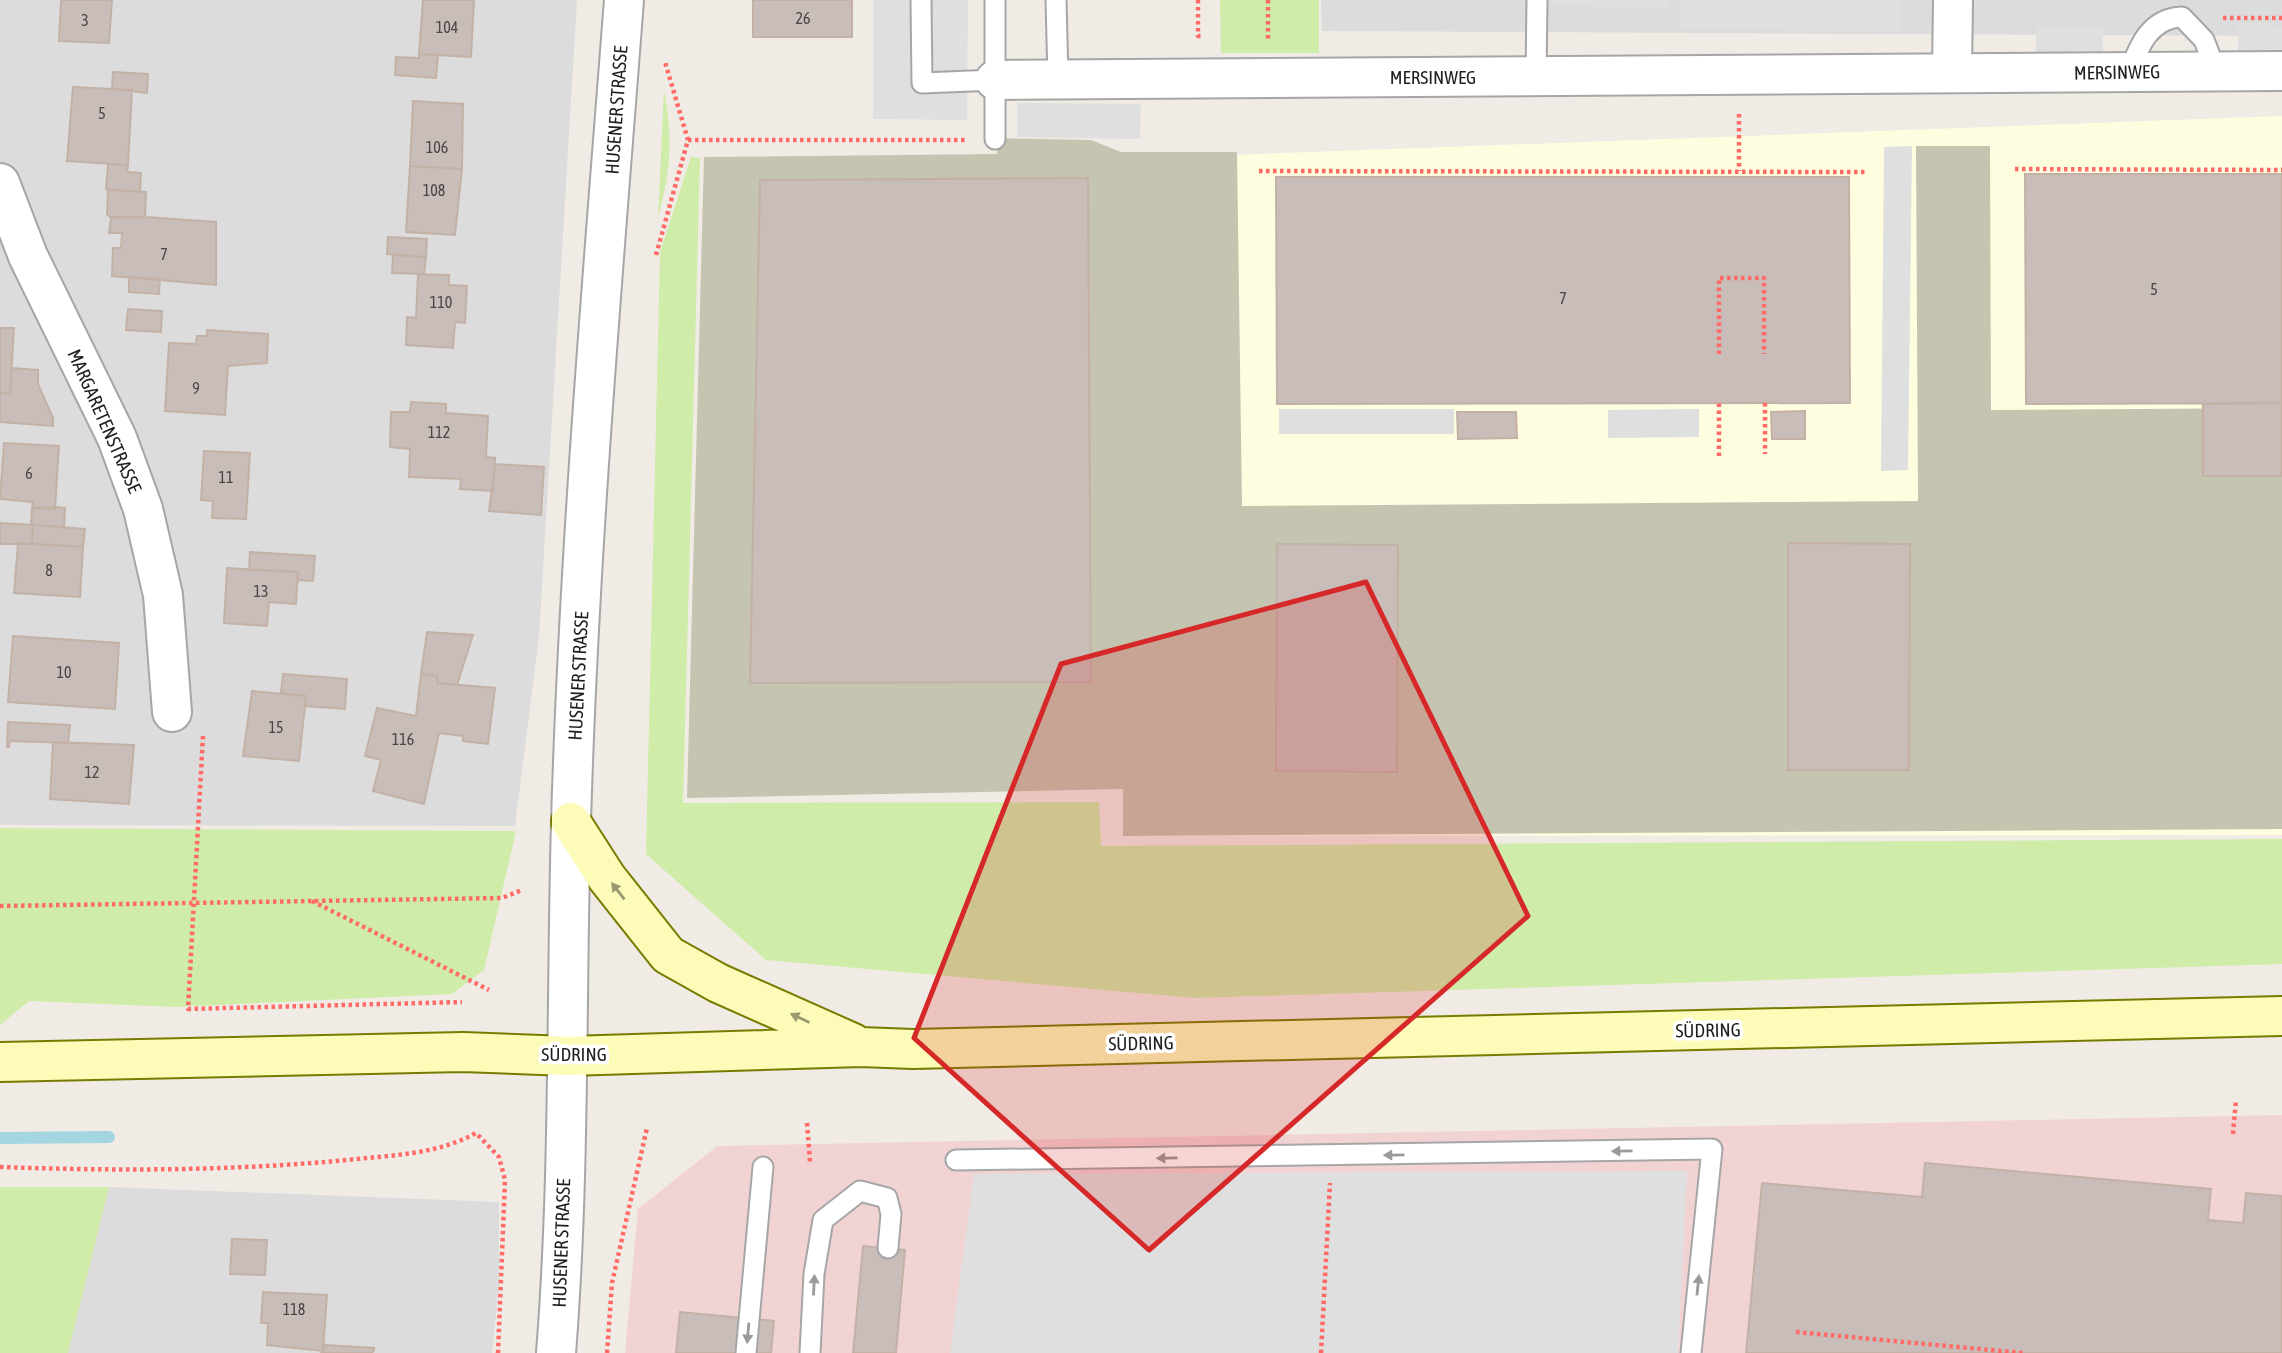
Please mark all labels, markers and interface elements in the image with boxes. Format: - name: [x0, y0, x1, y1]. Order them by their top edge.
- house number: 26: [795, 9, 811, 27]
- house number: 3: [81, 11, 89, 29]
- house number: 104: [436, 18, 458, 36]
- street label: HUSENER STRASSE: [601, 45, 631, 175]
- street label: MERSINWEG: [2074, 60, 2160, 84]
- street label: MERSINWEG: [1390, 66, 1476, 88]
- house number: 5: [98, 104, 106, 122]
- house number: 106: [426, 138, 448, 156]
- house number: 108: [423, 181, 445, 199]
- house number: 7: [160, 245, 168, 263]
- house number: 5: [2150, 280, 2158, 298]
- house number: 7: [1559, 289, 1567, 307]
- house number: 110: [430, 293, 452, 311]
- street label: MARGARETENSTRASSE: [63, 346, 147, 496]
- house number: 9: [192, 379, 200, 397]
- house number: 112: [428, 423, 450, 441]
- house number: 6: [25, 464, 33, 482]
- house number: 11: [218, 468, 234, 486]
- house number: 8: [45, 561, 53, 579]
- house number: 13: [253, 582, 269, 600]
- street label: HUSENER STRASSE: [564, 611, 592, 741]
- house number: 10: [56, 663, 72, 681]
- house number: 15: [268, 718, 284, 736]
- house number: 116: [392, 730, 414, 748]
- house number: 12: [84, 763, 100, 781]
- one-way arrow: [611, 882, 625, 900]
- one-way arrow: [789, 1012, 810, 1023]
- street label: SÜDRING: [1675, 1018, 1741, 1042]
- street label: SÜDRING: [1108, 1031, 1174, 1055]
- street label: SÜDRING: [541, 1043, 607, 1065]
- one-way arrow: [1610, 1145, 1632, 1156]
- one-way arrow: [1383, 1149, 1405, 1161]
- one-way arrow: [1155, 1152, 1177, 1163]
- street label: HUSENER STRASSE: [548, 1178, 574, 1308]
- one-way arrow: [808, 1274, 819, 1296]
- one-way arrow: [1693, 1274, 1704, 1296]
- house number: 118: [283, 1300, 305, 1318]
- one-way arrow: [742, 1322, 753, 1344]

